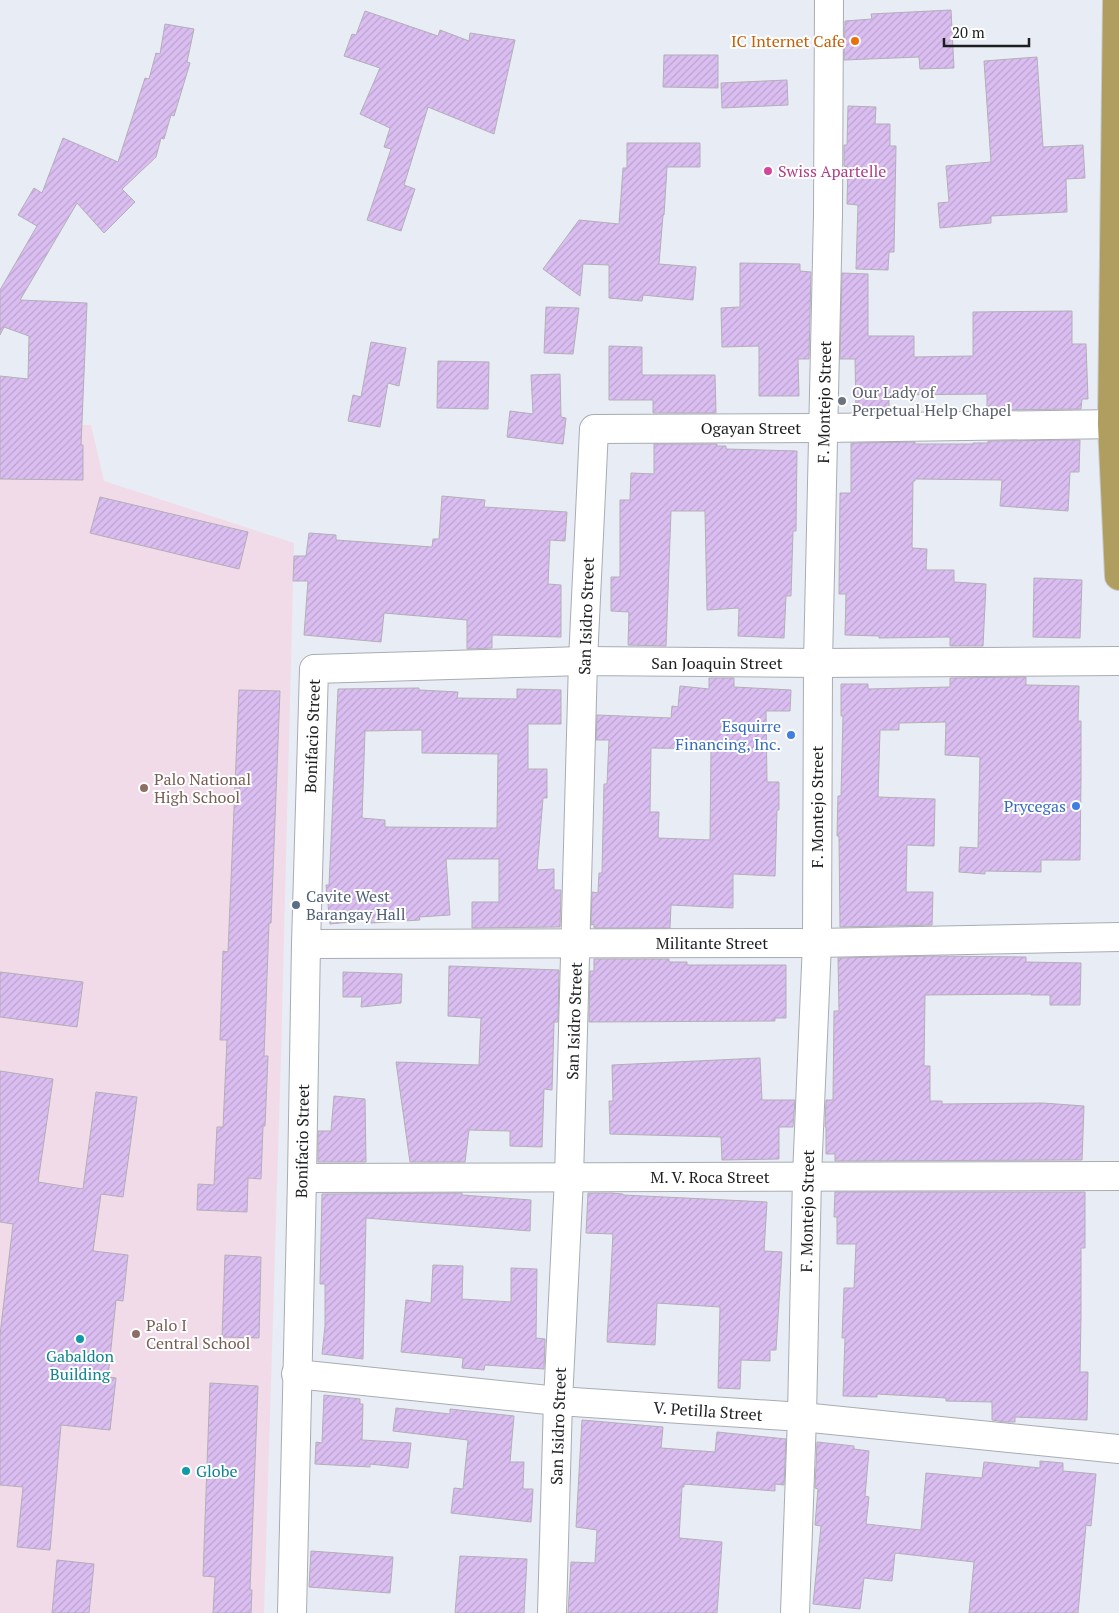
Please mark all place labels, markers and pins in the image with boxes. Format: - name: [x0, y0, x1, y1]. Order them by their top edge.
- place label: IC Internet Cafe: [731, 30, 845, 52]
- marker: IC Internet Cafe: [849, 35, 861, 47]
- place label: Swiss Apartelle: [778, 160, 886, 182]
- marker: Swiss Apartelle: [762, 165, 774, 177]
- place label: Our Lady of Perpetual Help Chapel: [852, 381, 1012, 421]
- marker: Our Lady of Perpetual Help Chapel: [836, 395, 848, 407]
- place label: Esquirre Financing, Inc.: [675, 715, 781, 755]
- marker: Esquirre Financing, Inc.: [785, 729, 797, 741]
- place label: Palo National High School: [154, 768, 251, 808]
- marker: Palo National High School: [138, 782, 150, 794]
- place label: Prycegas: [1004, 795, 1066, 817]
- marker: Prycegas: [1070, 800, 1082, 812]
- place label: Cavite West Barangay Hall: [306, 885, 406, 925]
- marker: Cavite West Barangay Hall: [290, 899, 302, 911]
- place label: Palo I Central School: [146, 1314, 250, 1354]
- marker: Palo I Central School: [130, 1328, 142, 1340]
- marker: Gabaldon Building: [74, 1333, 86, 1345]
- place label: Gabaldon Building: [46, 1345, 114, 1385]
- place label: Globe: [196, 1460, 237, 1482]
- marker: Globe: [180, 1465, 192, 1477]

